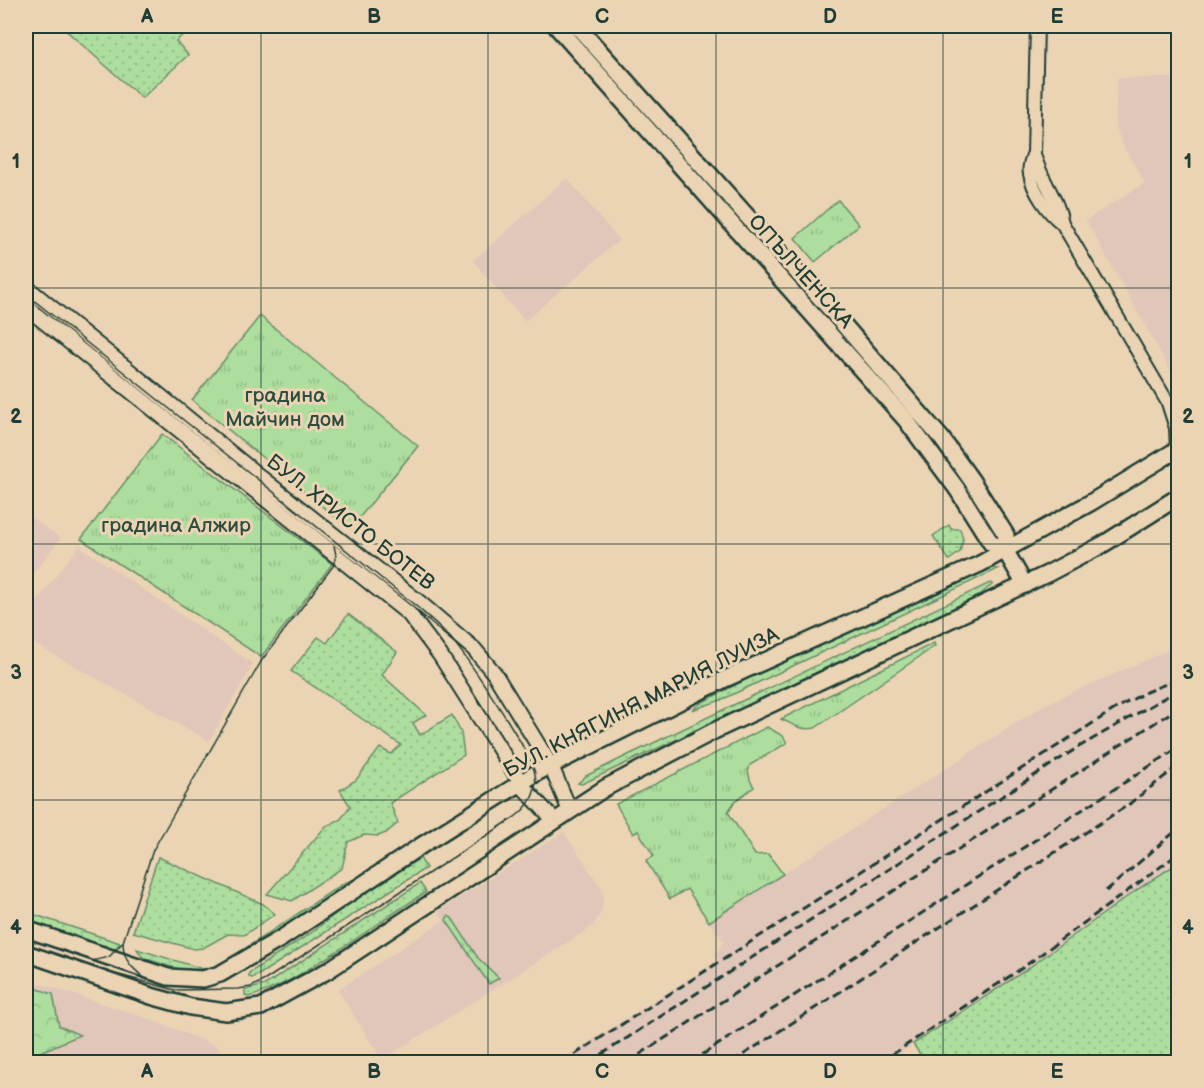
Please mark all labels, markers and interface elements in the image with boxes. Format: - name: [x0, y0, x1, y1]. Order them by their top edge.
- text: A: [140, 5, 154, 29]
- text: B: [367, 5, 381, 29]
- text: C: [595, 5, 609, 29]
- text: D: [823, 5, 837, 29]
- text: E: [1051, 5, 1064, 29]
- text: 1: [12, 150, 20, 174]
- text: 1: [1184, 150, 1192, 174]
- street label: ОПЪЛЧЕНСКА: [743, 209, 858, 334]
- park label: градина Майчин дом: [225, 383, 345, 432]
- text: 2: [10, 405, 22, 429]
- text: 2: [1182, 405, 1194, 429]
- street label: БУЛ. ХРИСТО БОТЕВ: [262, 449, 440, 596]
- park label: градина Алжир: [101, 513, 251, 538]
- street label: БУЛ. КНЯГИНЯ МАРИЯ ЛУИЗА: [499, 622, 783, 783]
- text: 3: [10, 661, 22, 685]
- text: 3: [1182, 661, 1194, 685]
- text: 4: [10, 916, 22, 940]
- text: 4: [1182, 916, 1194, 940]
- text: A: [140, 1060, 154, 1084]
- text: B: [367, 1060, 381, 1084]
- text: C: [595, 1060, 609, 1084]
- text: D: [823, 1060, 837, 1084]
- text: E: [1051, 1060, 1064, 1084]

